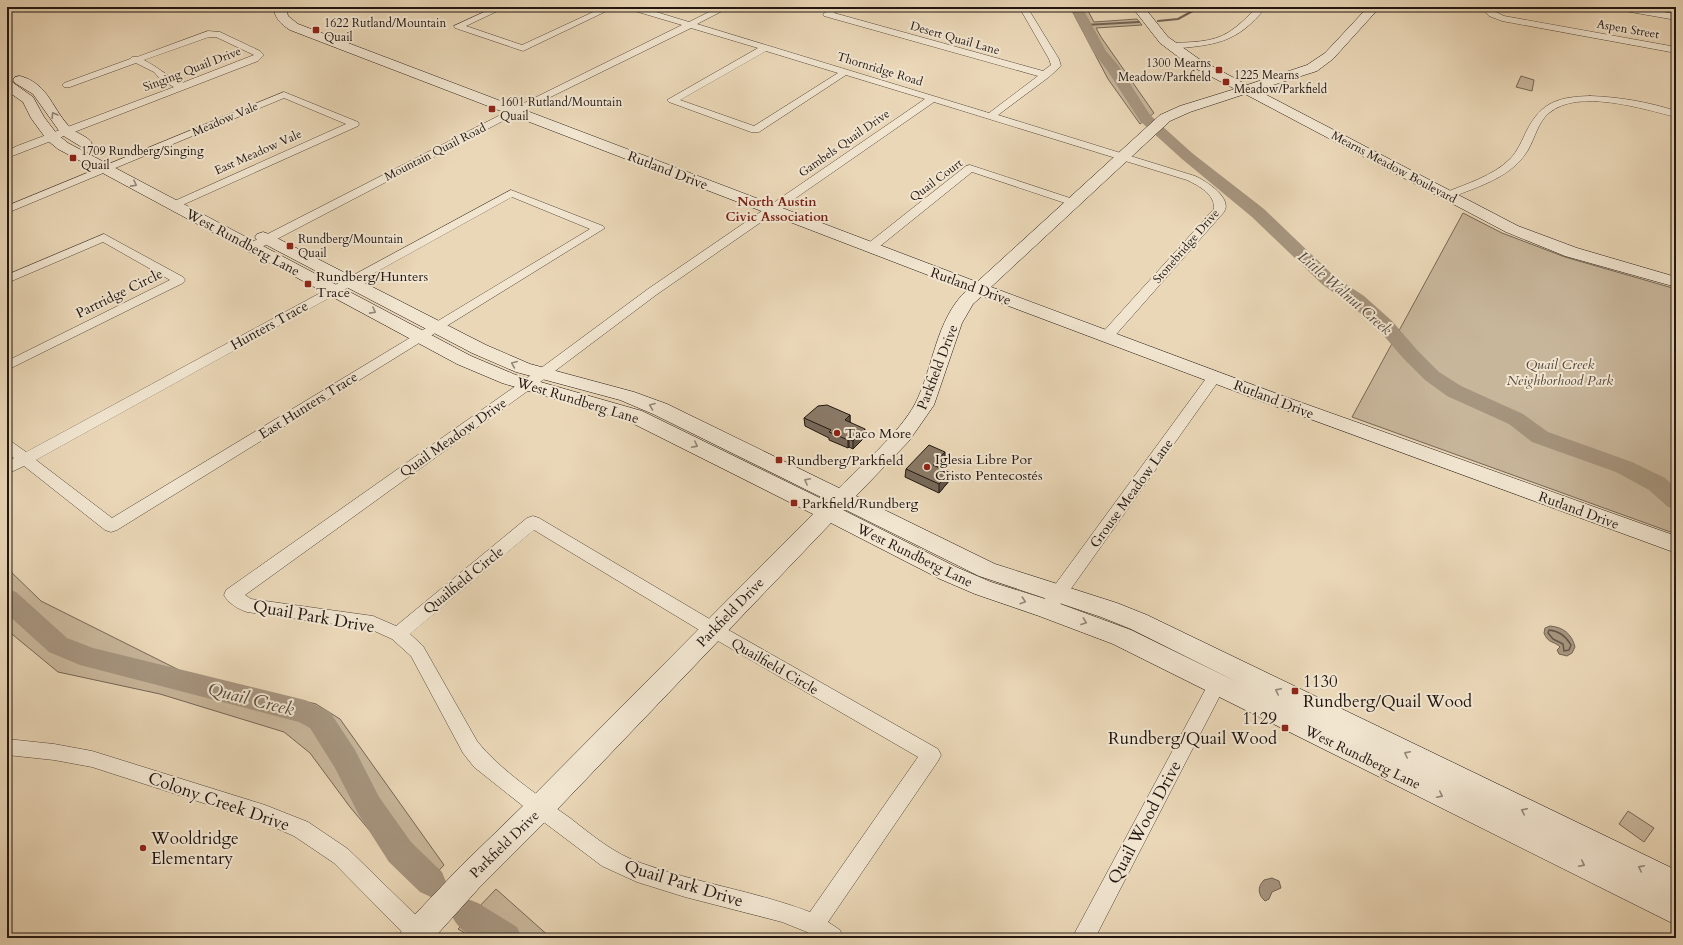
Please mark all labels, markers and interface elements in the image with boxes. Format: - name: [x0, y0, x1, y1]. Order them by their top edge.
- place label: 1622 Rutland/Mountain Quail: [324, 15, 446, 45]
- street label: Aspen Street: [1595, 16, 1661, 42]
- street label: Desert Quail Lane: [908, 18, 1002, 58]
- marker: 1622 Rutland/Mountain Quail: [311, 25, 321, 35]
- street label: Singing Quail Drive: [141, 43, 243, 95]
- street label: Thornridge Road: [835, 48, 925, 90]
- place label: 1300 Mearns Meadow/Parkfield: [1118, 55, 1212, 85]
- marker: 1300 Mearns Meadow/Parkfield: [1214, 65, 1224, 75]
- place label: 1225 Mearns Meadow/Parkfield: [1234, 67, 1328, 97]
- marker: 1225 Mearns Meadow/Parkfield: [1221, 77, 1231, 87]
- place label: 1601 Rutland/Mountain Quail: [500, 94, 622, 124]
- street label: Meadow Vale: [190, 98, 260, 140]
- marker: 1601 Rutland/Mountain Quail: [487, 104, 497, 114]
- street label: Gambels Quail Drive: [795, 106, 893, 180]
- one-way arrow: [52, 112, 59, 119]
- street label: Mountain Quail Road: [382, 119, 489, 184]
- street label: East Meadow Vale: [212, 126, 304, 178]
- street label: Mearns Meadow Boulevard: [1329, 127, 1460, 207]
- place label: 1709 Rundberg/Singing Quail: [81, 143, 204, 173]
- street label: Rutland Drive: [625, 146, 711, 194]
- marker: 1709 Rundberg/Singing Quail: [68, 153, 78, 163]
- street label: Quail Court: [906, 155, 966, 205]
- one-way arrow: [130, 179, 137, 187]
- district label: North Austin Civic Association: [726, 193, 829, 226]
- street label: West Rundberg Lane: [181, 204, 303, 281]
- street label: Stonebridge Drive: [1149, 205, 1223, 287]
- place label: Rundberg/Mountain Quail: [298, 231, 404, 261]
- marker: Rundberg/Mountain Quail: [285, 241, 295, 251]
- water label: Little Walnut Creek: [1294, 247, 1397, 340]
- street label: Rutland Drive: [928, 263, 1014, 310]
- street label: Partridge Circle: [73, 264, 166, 323]
- place label: Rundberg/Hunters Trace: [316, 267, 428, 302]
- marker: Rundberg/Hunters Trace: [303, 279, 313, 289]
- street label: Hunters Trace: [227, 296, 311, 355]
- one-way arrow: [369, 307, 376, 314]
- street label: Parkfield Drive: [913, 322, 962, 412]
- park label: Quail Creek Neighborhood Park: [1507, 355, 1613, 390]
- one-way arrow: [511, 361, 519, 369]
- street label: East Hunters Trace: [255, 367, 361, 444]
- street label: West Rundberg Lane: [513, 373, 641, 428]
- street label: Rutland Drive: [1231, 375, 1317, 423]
- street label: Quail Meadow Drive: [396, 393, 511, 481]
- one-way arrow: [649, 402, 656, 410]
- place label: Taco More: [845, 424, 911, 443]
- marker: Taco More: [832, 428, 842, 438]
- street label: Grouse Meadow Lane: [1085, 435, 1177, 552]
- one-way arrow: [690, 440, 698, 447]
- place label: Iglesia Libre Por Cristo Pentecostés: [935, 450, 1043, 485]
- place label: Rundberg/Parkfield: [787, 451, 904, 470]
- marker: Rundberg/Parkfield: [774, 455, 784, 465]
- marker: Iglesia Libre Por Cristo Pentecostés: [922, 462, 932, 472]
- one-way arrow: [803, 478, 811, 486]
- street label: Rutland Drive: [1536, 487, 1622, 534]
- place label: Parkfield/Rundberg: [802, 494, 918, 513]
- marker: Parkfield/Rundberg: [789, 498, 799, 508]
- street label: West Rundberg Lane: [853, 519, 976, 592]
- street label: Quailfield Circle: [419, 542, 508, 619]
- street label: Parkfield Drive: [692, 573, 768, 651]
- street label: Quail Park Drive: [251, 594, 377, 639]
- one-way arrow: [1020, 597, 1027, 605]
- one-way arrow: [1080, 618, 1087, 626]
- street label: Quailfield Circle: [727, 634, 822, 699]
- place label: 1130 Rundberg/Quail Wood: [1303, 670, 1472, 713]
- water label: Quail Creek: [205, 677, 297, 722]
- marker: 1130 Rundberg/Quail Wood: [1290, 686, 1300, 696]
- one-way arrow: [1275, 688, 1282, 696]
- place label: 1129 Rundberg/Quail Wood: [1108, 707, 1277, 750]
- street label: West Rundberg Lane: [1301, 721, 1424, 794]
- marker: 1129 Rundberg/Quail Wood: [1280, 723, 1290, 733]
- one-way arrow: [1404, 751, 1411, 759]
- street label: Quail Wood Drive: [1102, 756, 1187, 888]
- street label: Colony Creek Drive: [145, 766, 293, 836]
- one-way arrow: [1436, 790, 1443, 797]
- street label: Parkfield Drive: [465, 806, 543, 882]
- one-way arrow: [1521, 808, 1528, 816]
- place label: Wooldridge Elementary: [150, 827, 239, 870]
- marker: Wooldridge Elementary: [138, 843, 148, 853]
- street label: Quail Park Drive: [621, 854, 746, 913]
- one-way arrow: [1578, 859, 1585, 867]
- one-way arrow: [1638, 865, 1645, 873]

